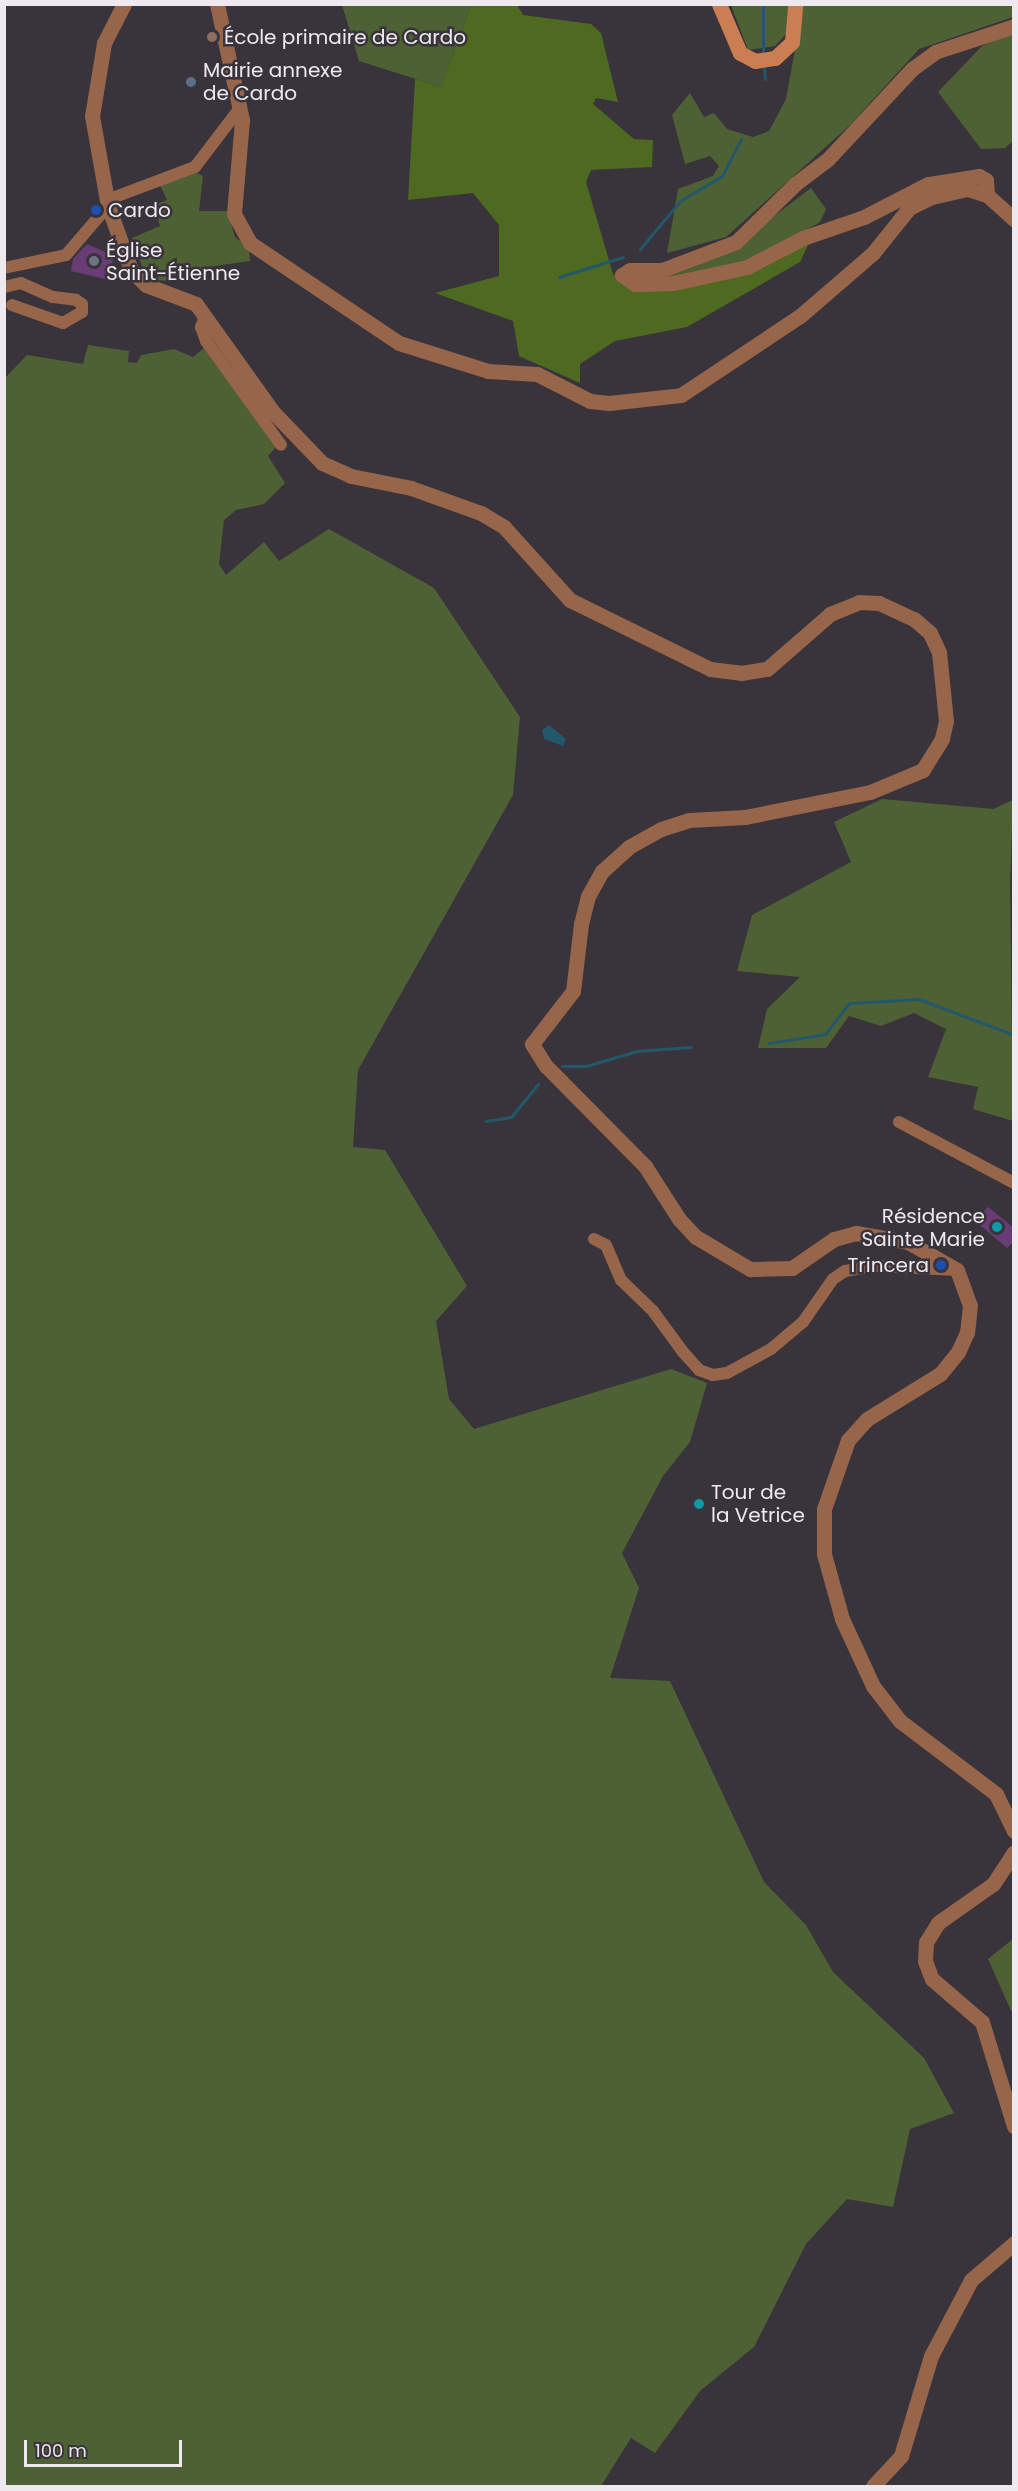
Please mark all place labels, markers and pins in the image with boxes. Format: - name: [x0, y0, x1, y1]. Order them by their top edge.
- place label: École primaire de Cardo: [224, 25, 466, 49]
- marker: École primaire de Cardo: [205, 30, 219, 44]
- place label: Mairie annexe de Cardo: [203, 58, 342, 105]
- marker: Mairie annexe de Cardo: [184, 75, 198, 89]
- place label: Cardo: [108, 198, 171, 222]
- marker: Cardo: [89, 203, 103, 217]
- place label: Église Saint-Étienne: [106, 238, 240, 285]
- marker: Église Saint-Étienne: [87, 254, 101, 268]
- place label: Résidence Sainte Marie: [861, 1204, 985, 1251]
- marker: Résidence Sainte Marie: [990, 1220, 1004, 1234]
- place label: Trincera: [847, 1253, 929, 1277]
- marker: Trincera: [934, 1258, 948, 1272]
- place label: Tour de la Vetrice: [711, 1480, 805, 1527]
- marker: Tour de la Vetrice: [692, 1497, 706, 1511]

